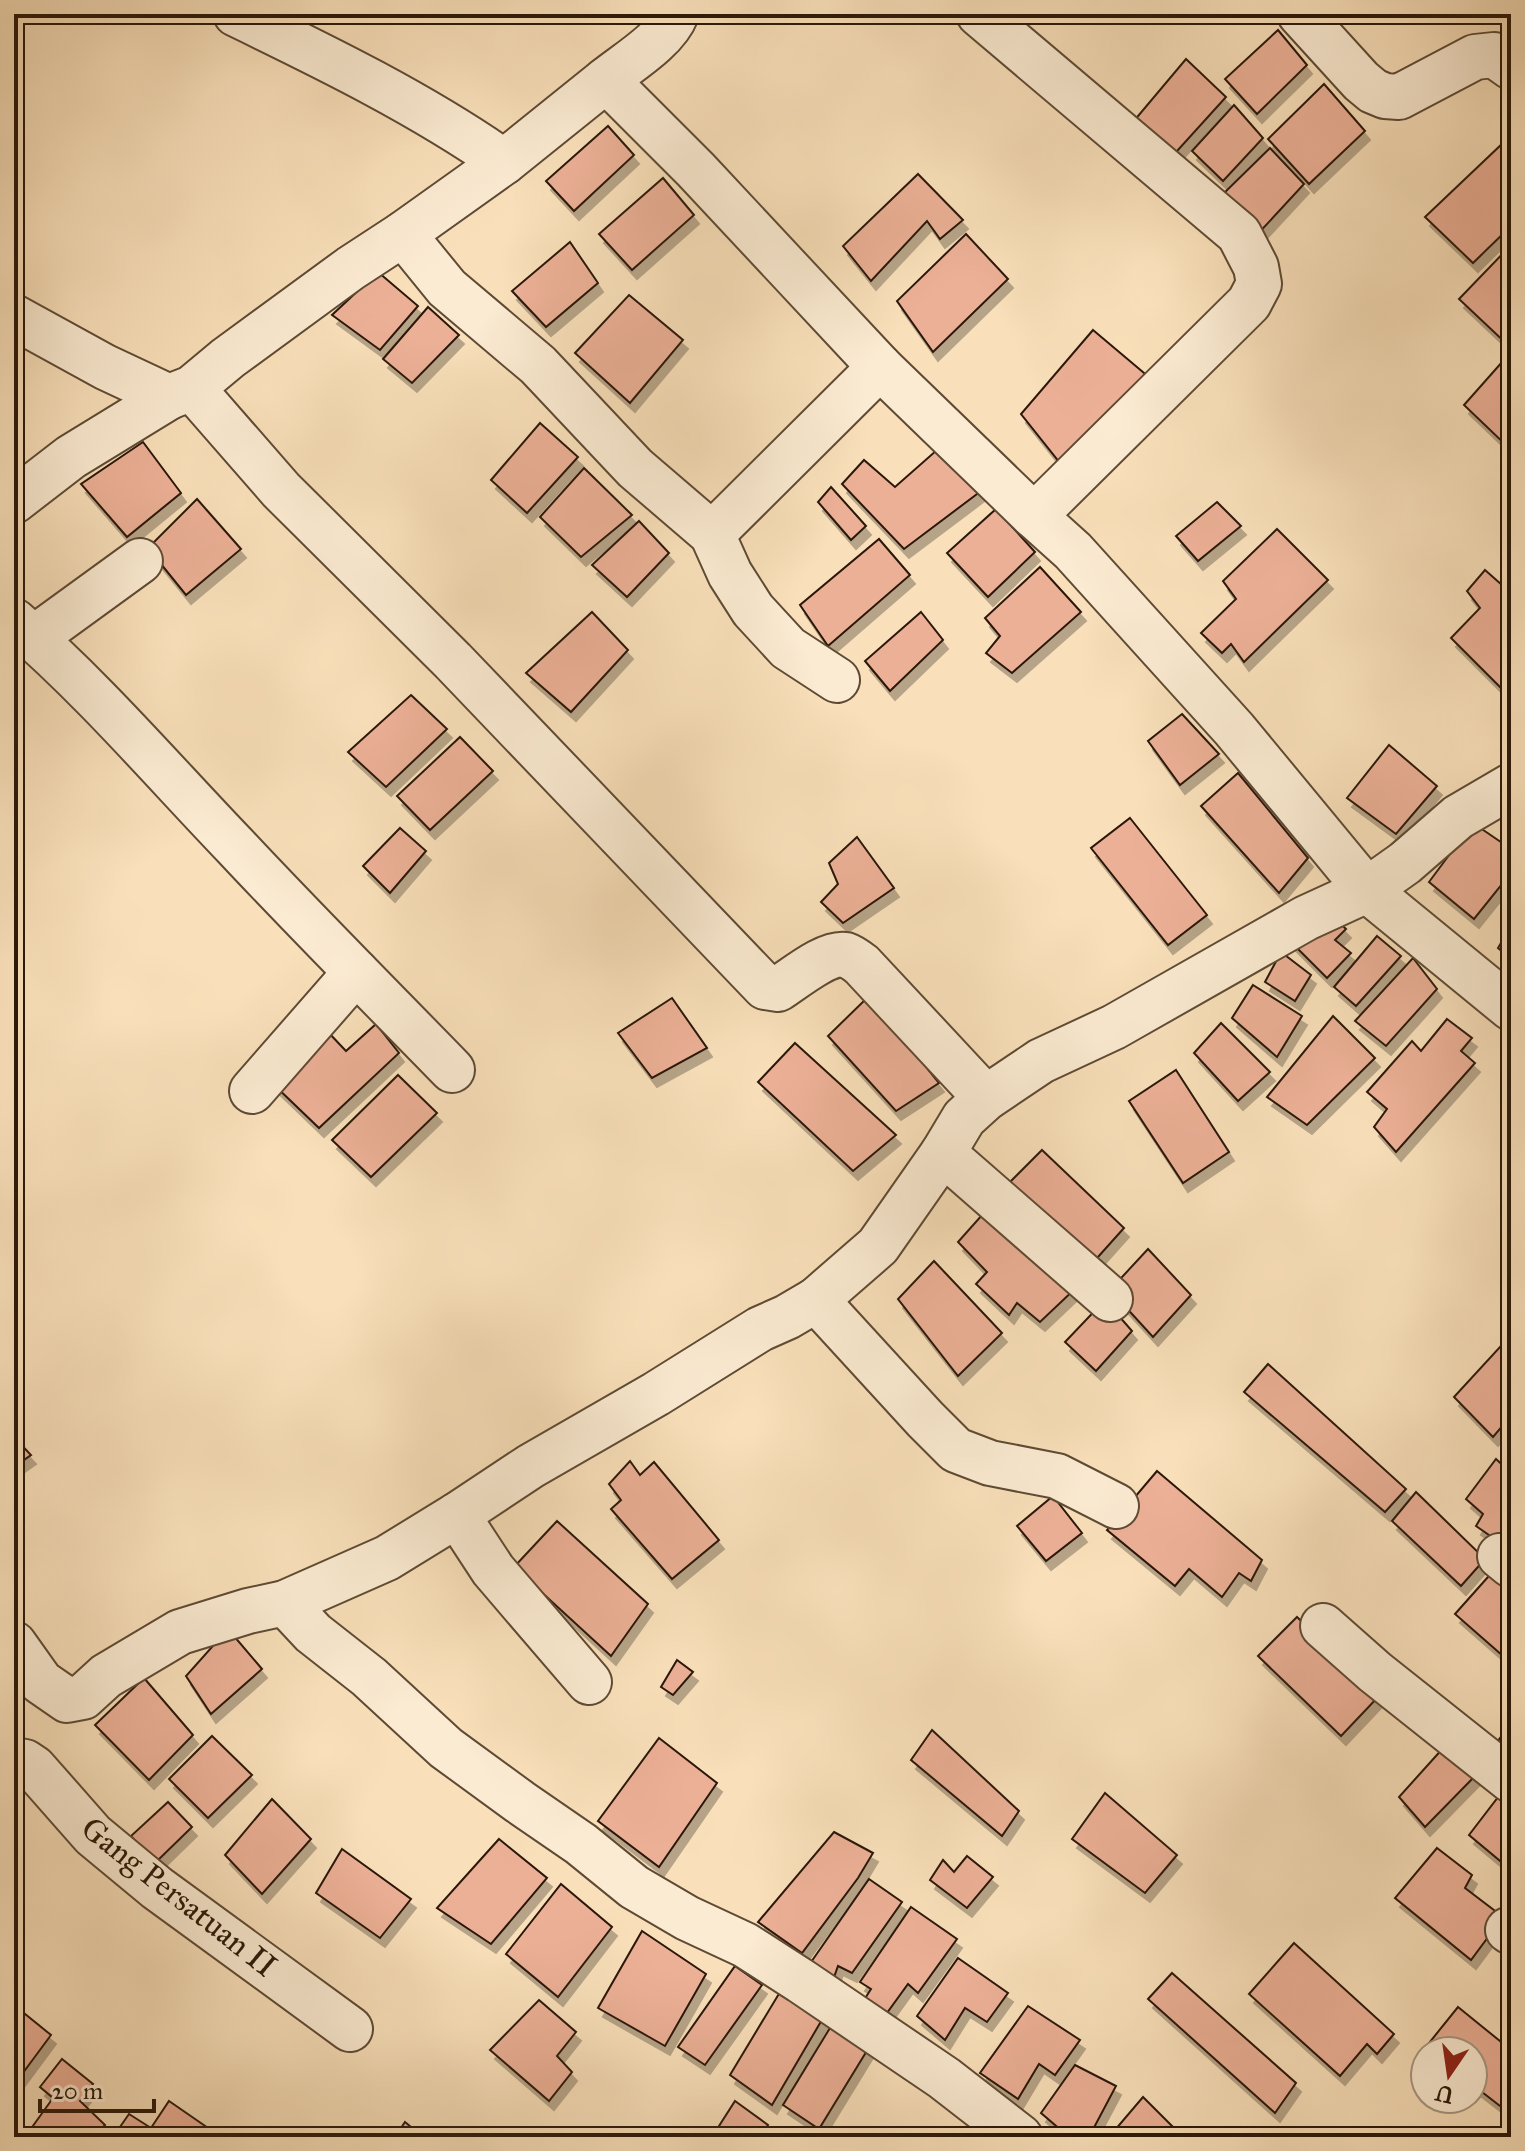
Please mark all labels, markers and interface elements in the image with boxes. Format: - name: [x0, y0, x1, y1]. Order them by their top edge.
- street label: Gang Persatuan II: [73, 1808, 285, 1986]
- north arrow: [1409, 2035, 1489, 2115]
- scale bar: [40, 2063, 154, 2113]
- text: 20 m: [52, 2076, 103, 2106]
- text: U: [1433, 2079, 1456, 2109]

